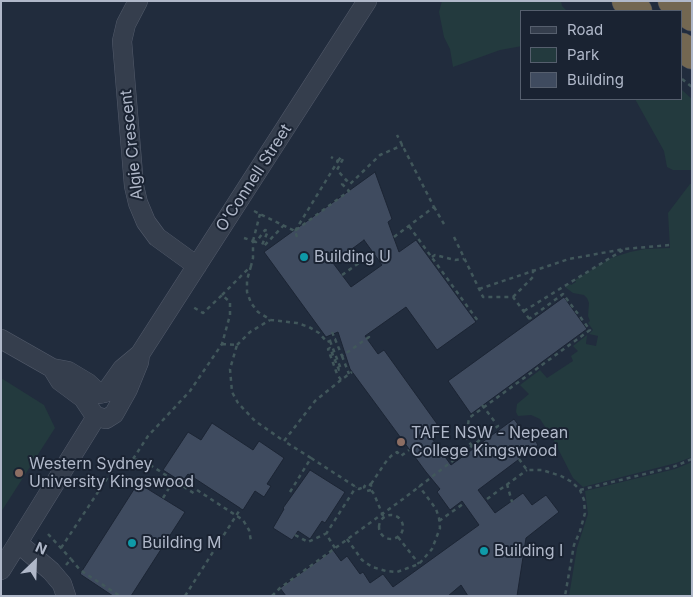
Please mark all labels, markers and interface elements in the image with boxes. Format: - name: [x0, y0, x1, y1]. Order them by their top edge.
- legend: [520, 10, 683, 100]
- text: Road: [567, 20, 603, 39]
- text: Park: [567, 45, 599, 64]
- text: Building: [567, 70, 624, 89]
- street label: Algie Crescent: [117, 89, 147, 201]
- street label: O'Connell Street: [212, 121, 296, 235]
- place label: Building U: [314, 247, 391, 267]
- marker: Building U: [298, 251, 310, 263]
- place label: TAFE NSW - Nepean College Kingswood: [411, 423, 568, 461]
- marker: TAFE NSW - Nepean College Kingswood: [395, 436, 407, 448]
- place label: Western Sydney University Kingswood: [29, 454, 194, 492]
- marker: Western Sydney University Kingswood: [13, 467, 25, 479]
- place label: Building M: [142, 533, 222, 553]
- north arrow: [10, 537, 60, 587]
- marker: Building M: [126, 537, 138, 549]
- text: N: [33, 538, 50, 558]
- place label: Building I: [494, 541, 563, 561]
- marker: Building I: [478, 545, 490, 557]

